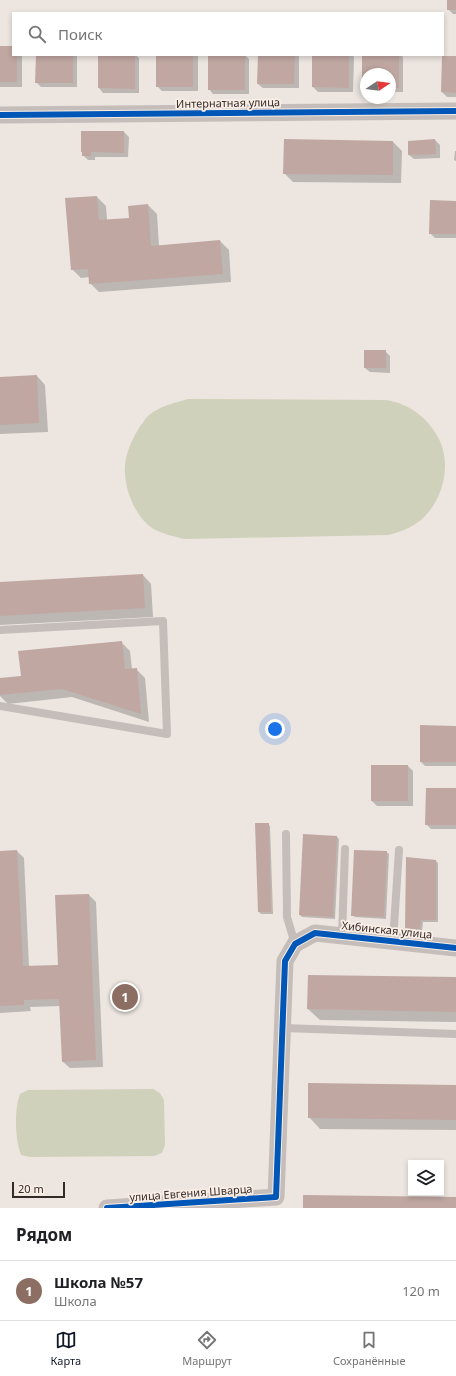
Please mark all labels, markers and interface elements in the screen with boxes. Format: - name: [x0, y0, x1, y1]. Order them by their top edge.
- search box: [12, 12, 444, 56]
- icon: search: [26, 23, 48, 45]
- text: Поиск: [58, 24, 103, 44]
- north arrow: [360, 68, 396, 104]
- street label: Интернатная улица: [176, 94, 280, 111]
- your location: [265, 719, 285, 739]
- street label: Хибинская улица: [341, 917, 433, 942]
- pin: 1: [112, 982, 138, 1012]
- map controls: [408, 1160, 444, 1196]
- button: layers: [408, 1160, 444, 1196]
- scale bar: [12, 1180, 65, 1199]
- text: 20 m: [18, 1181, 44, 1196]
- street label: улица Евгения Шварца: [129, 1181, 253, 1204]
- text: Рядом: [16, 1223, 72, 1246]
- text: Школа №57: [54, 1272, 143, 1292]
- text: 1: [25, 1282, 33, 1300]
- text: 120 m: [402, 1282, 440, 1300]
- text: Школа: [54, 1292, 97, 1310]
- tab: Карта: [51, 1329, 81, 1368]
- tab: Маршрут: [182, 1329, 232, 1368]
- tab: Сохранённые: [333, 1329, 405, 1368]

